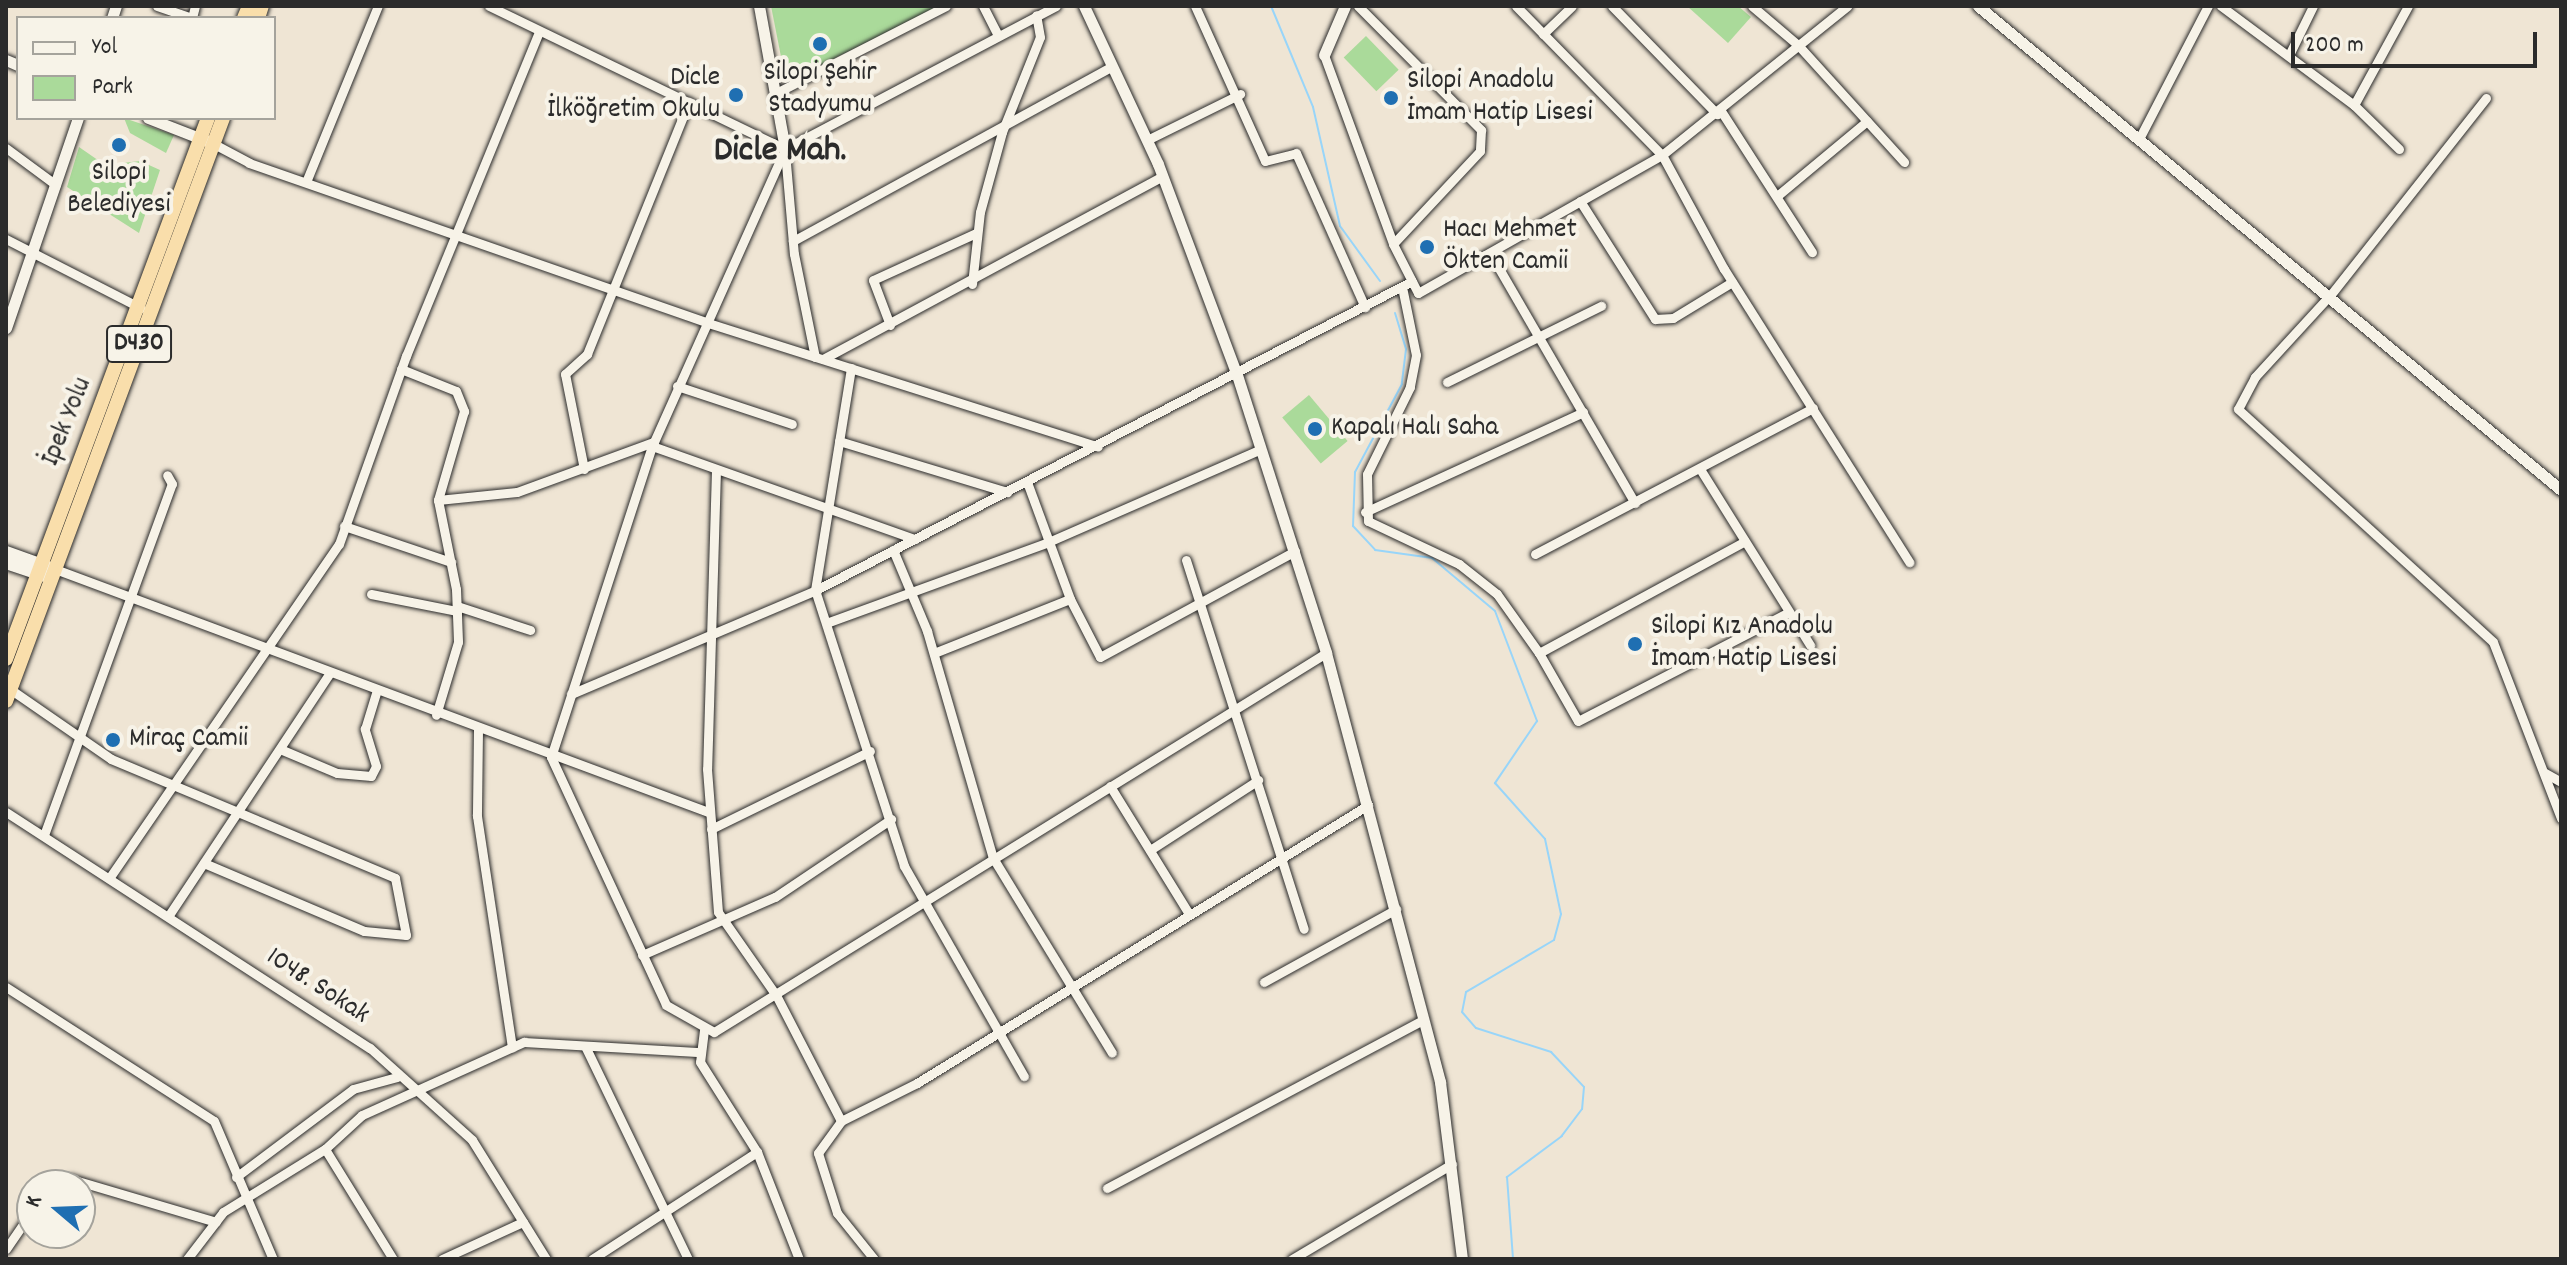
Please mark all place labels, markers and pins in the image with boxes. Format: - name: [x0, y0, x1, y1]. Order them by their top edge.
- marker: Silopi Şehir Stadyumu: [811, 35, 829, 53]
- place label: Silopi Şehir Stadyumu: [763, 57, 877, 123]
- place label: Dicle İlköğretim Okulu: [547, 62, 720, 128]
- place label: Silopi Anadolu İmam Hatip Lisesi: [1407, 65, 1593, 131]
- marker: Dicle İlköğretim Okulu: [727, 86, 745, 104]
- marker: Silopi Anadolu İmam Hatip Lisesi: [1382, 89, 1400, 107]
- marker: Silopi Belediyesi: [110, 136, 128, 154]
- place label: Silopi Belediyesi: [67, 157, 171, 223]
- place label: Hacı Mehmet Ökten Camii: [1443, 214, 1577, 280]
- marker: Hacı Mehmet Ökten Camii: [1418, 238, 1436, 256]
- place label: Kapalı Halı Saha: [1331, 412, 1498, 446]
- marker: Kapalı Halı Saha: [1306, 420, 1324, 438]
- place label: Silopi Kız Anadolu İmam Hatip Lisesi: [1651, 611, 1837, 677]
- marker: Silopi Kız Anadolu İmam Hatip Lisesi: [1626, 635, 1644, 653]
- place label: Miraç Camii: [129, 723, 248, 757]
- marker: Miraç Camii: [104, 731, 122, 749]

